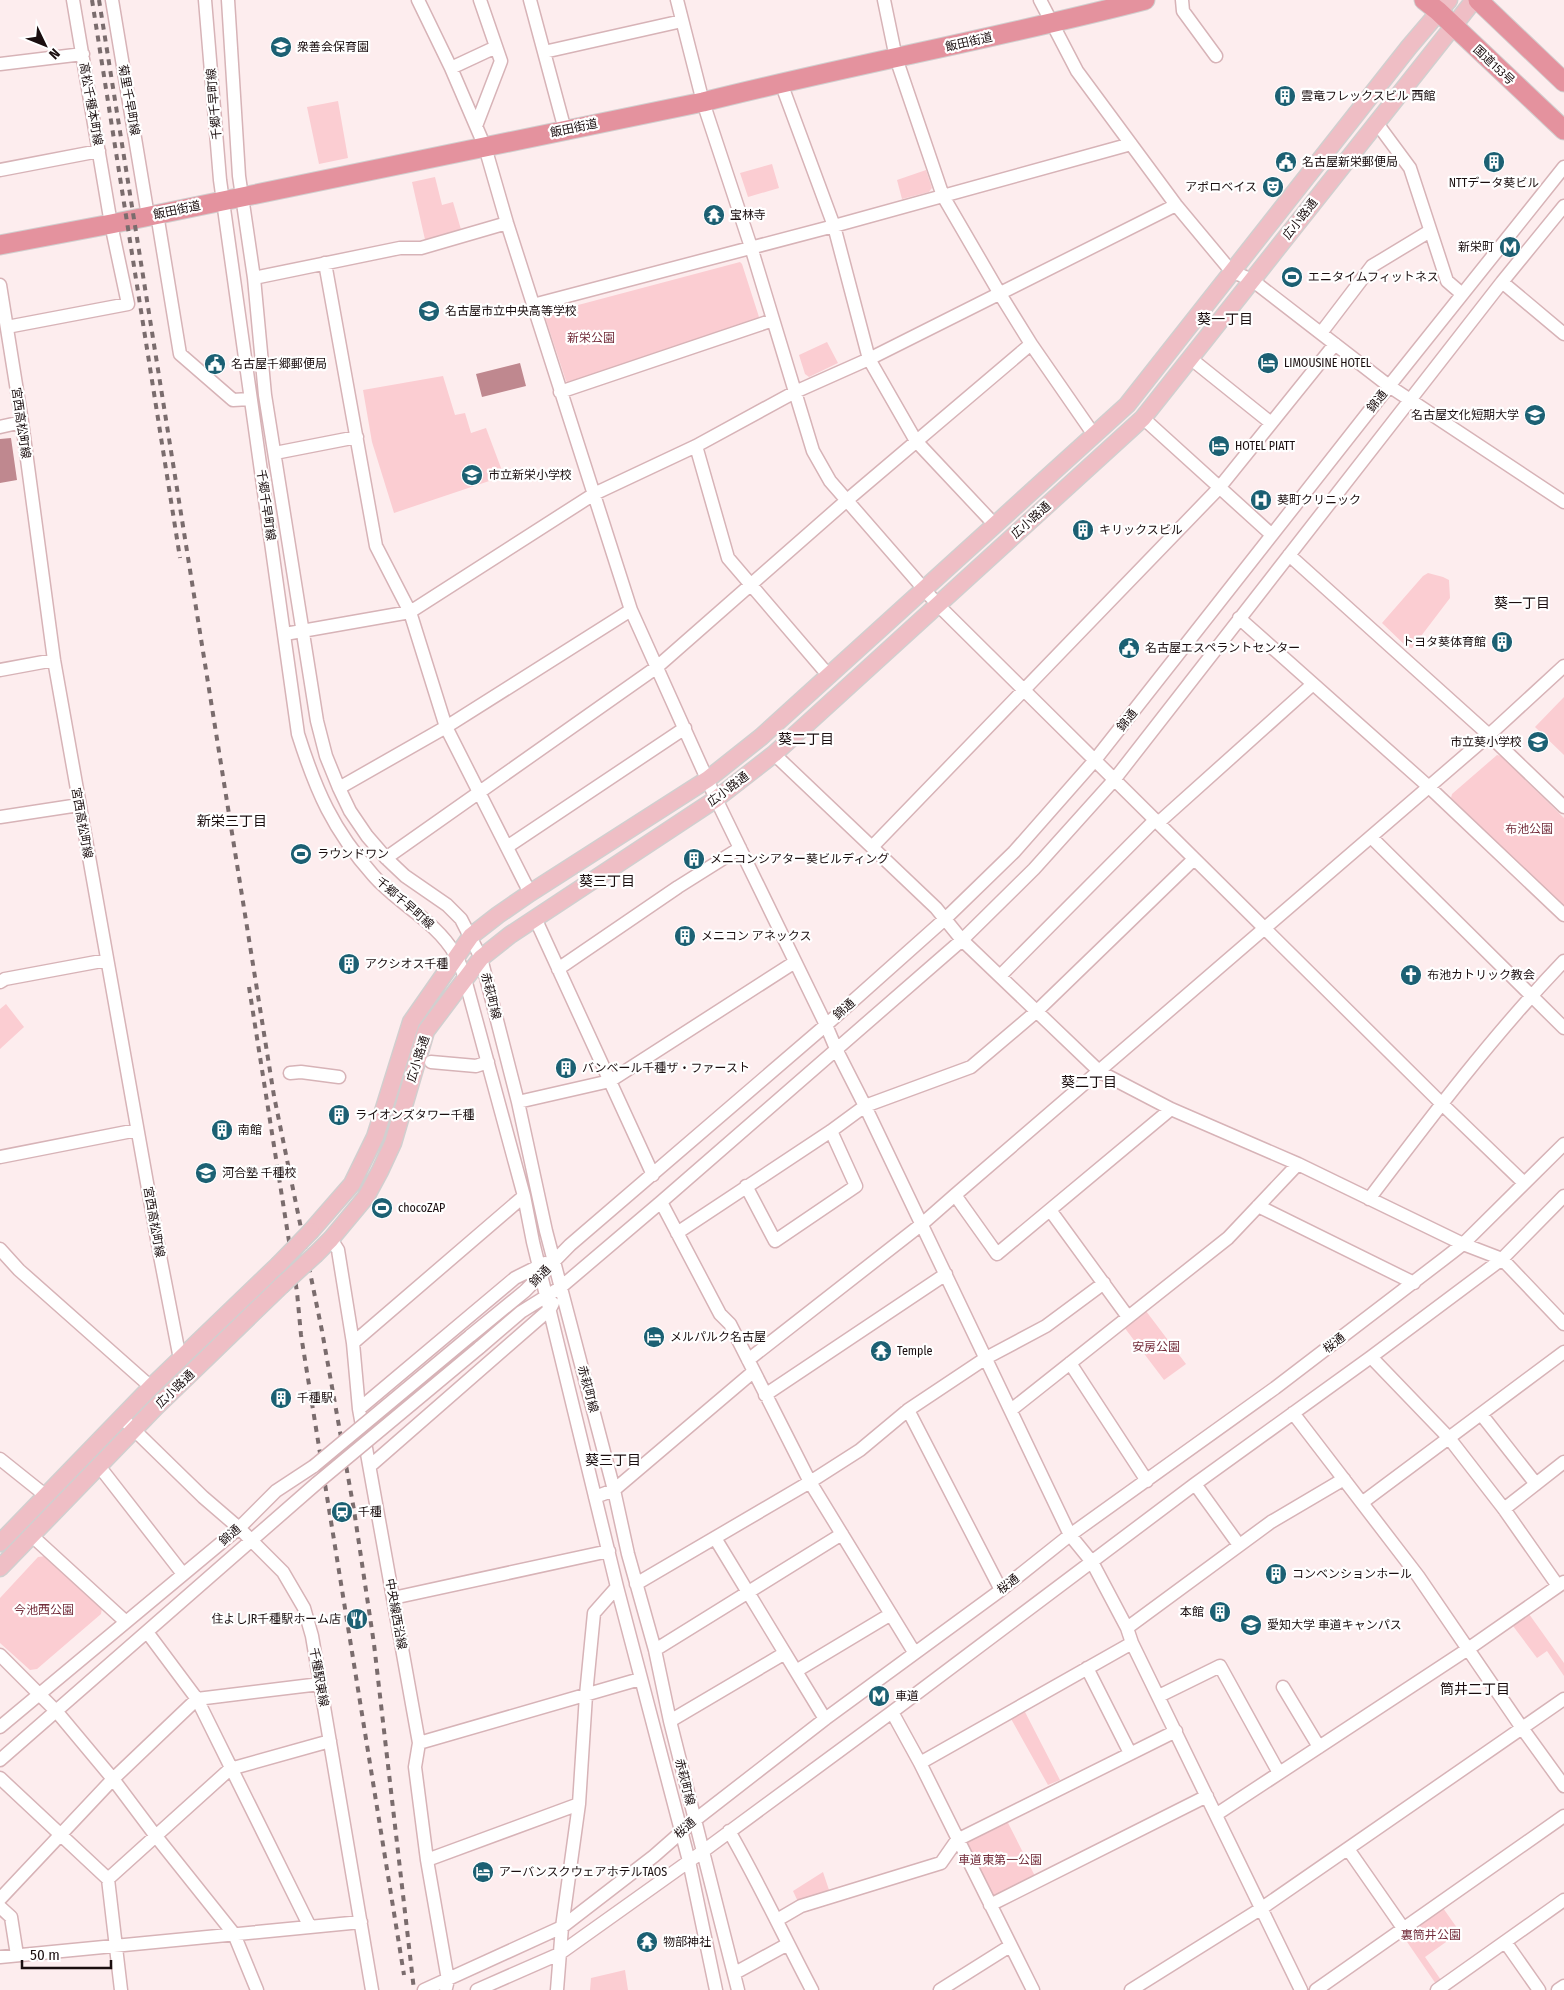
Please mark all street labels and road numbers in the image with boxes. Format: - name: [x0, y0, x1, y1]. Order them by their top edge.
- street label: 飯田街道: [944, 30, 994, 54]
- street label: 国道153号: [1470, 42, 1518, 88]
- street label: 高松千種本町線: [77, 61, 105, 147]
- street label: 菊里千早町線: [116, 63, 142, 137]
- street label: 千郷千早町線: [204, 68, 224, 140]
- street label: 飯田街道: [549, 116, 599, 140]
- street label: 広小路通: [1280, 196, 1320, 242]
- street label: 飯田街道: [152, 198, 202, 222]
- street label: 宮西高松町線: [9, 386, 33, 460]
- street label: 錦通: [1364, 387, 1390, 415]
- street label: 千郷千早町線: [254, 468, 278, 542]
- street label: 広小路通: [1008, 499, 1054, 541]
- street label: 錦通: [1114, 706, 1140, 734]
- street label: 広小路通: [705, 769, 751, 809]
- street label: 宮西高松町線: [69, 786, 95, 860]
- street label: 千郷千早町線: [373, 874, 437, 932]
- street label: 赤萩町線: [478, 971, 504, 1021]
- street label: 錦通: [830, 996, 858, 1022]
- street label: 広小路通: [404, 1034, 432, 1084]
- street label: 宮西高松町線: [141, 1185, 167, 1259]
- street label: 錦通: [527, 1262, 553, 1290]
- street label: 桜通: [1320, 1330, 1348, 1356]
- street label: 赤萩町線: [575, 1364, 601, 1414]
- street label: 広小路通: [153, 1367, 197, 1411]
- street label: 錦通: [216, 1522, 244, 1548]
- street label: 桜通: [994, 1571, 1022, 1597]
- street label: 中央線西沿線: [383, 1577, 409, 1651]
- street label: 千種駅東線: [307, 1646, 331, 1708]
- street label: 赤萩町線: [672, 1757, 698, 1807]
- street label: 桜通: [671, 1815, 699, 1841]

